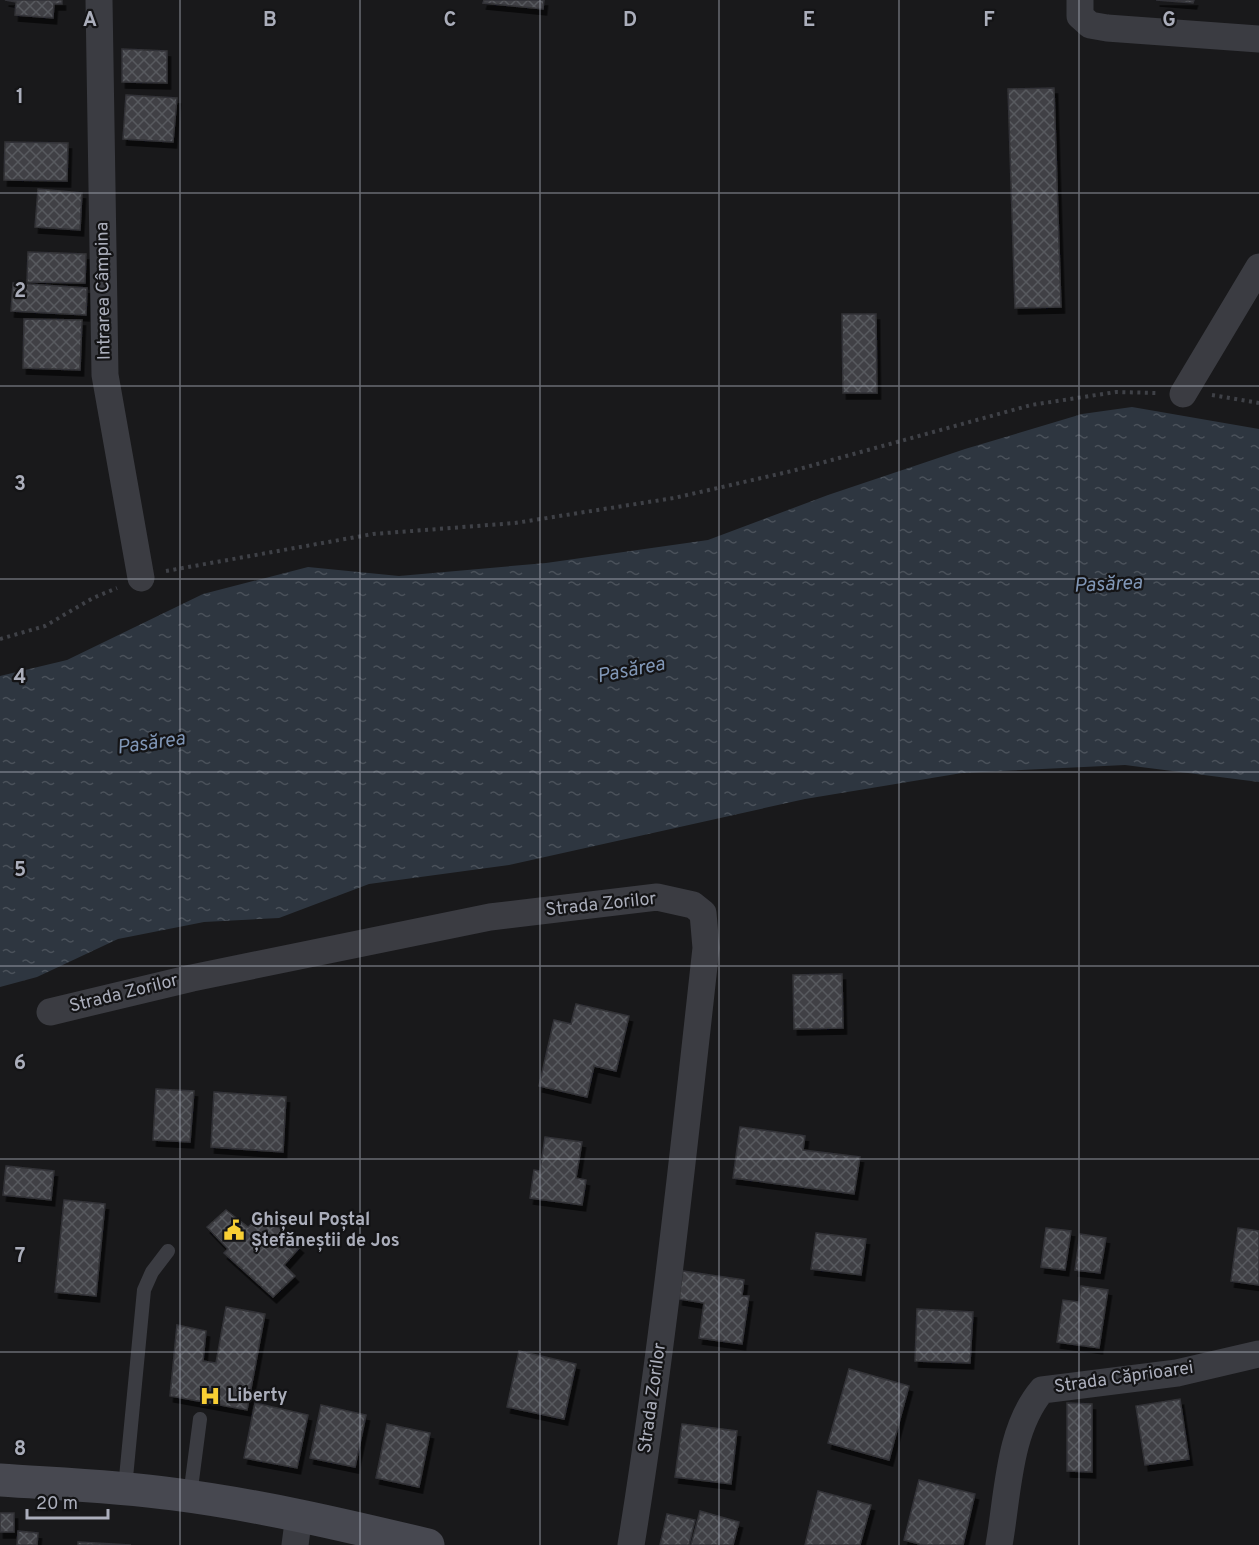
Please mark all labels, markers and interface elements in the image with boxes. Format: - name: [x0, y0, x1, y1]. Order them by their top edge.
- text: A: [83, 8, 97, 34]
- text: B: [263, 8, 277, 34]
- text: C: [444, 8, 456, 34]
- text: D: [623, 8, 637, 34]
- text: E: [803, 8, 815, 34]
- text: F: [983, 8, 995, 34]
- text: G: [1162, 8, 1176, 34]
- text: 1: [16, 85, 24, 111]
- street label: Intrarea Câmpina: [91, 222, 117, 360]
- text: 2: [14, 279, 26, 305]
- text: 3: [14, 472, 26, 498]
- water label: Pasărea: [1073, 570, 1144, 600]
- water label: Pasărea: [595, 652, 668, 690]
- text: 4: [14, 665, 26, 691]
- water label: Pasărea: [115, 726, 187, 762]
- text: 5: [14, 858, 26, 884]
- street label: Strada Zorilor: [544, 888, 658, 922]
- street label: Strada Zorilor: [67, 969, 181, 1019]
- text: 6: [14, 1051, 26, 1077]
- place label: Ghișeul Poștal Ștefăneștii de Jos: [251, 1209, 400, 1253]
- public building icon: Ghișeul Poștal Ștefăneștii de Jos: [222, 1218, 246, 1242]
- text: 7: [15, 1244, 25, 1270]
- street label: Strada Zorilor: [634, 1341, 672, 1455]
- street label: Strada Căprioarei: [1053, 1357, 1195, 1399]
- hospital icon: Liberty: [198, 1384, 222, 1408]
- place label: Liberty: [227, 1385, 287, 1408]
- text: 8: [14, 1437, 26, 1463]
- scale bar: [27, 1482, 108, 1520]
- text: 20 m: [36, 1493, 78, 1516]

